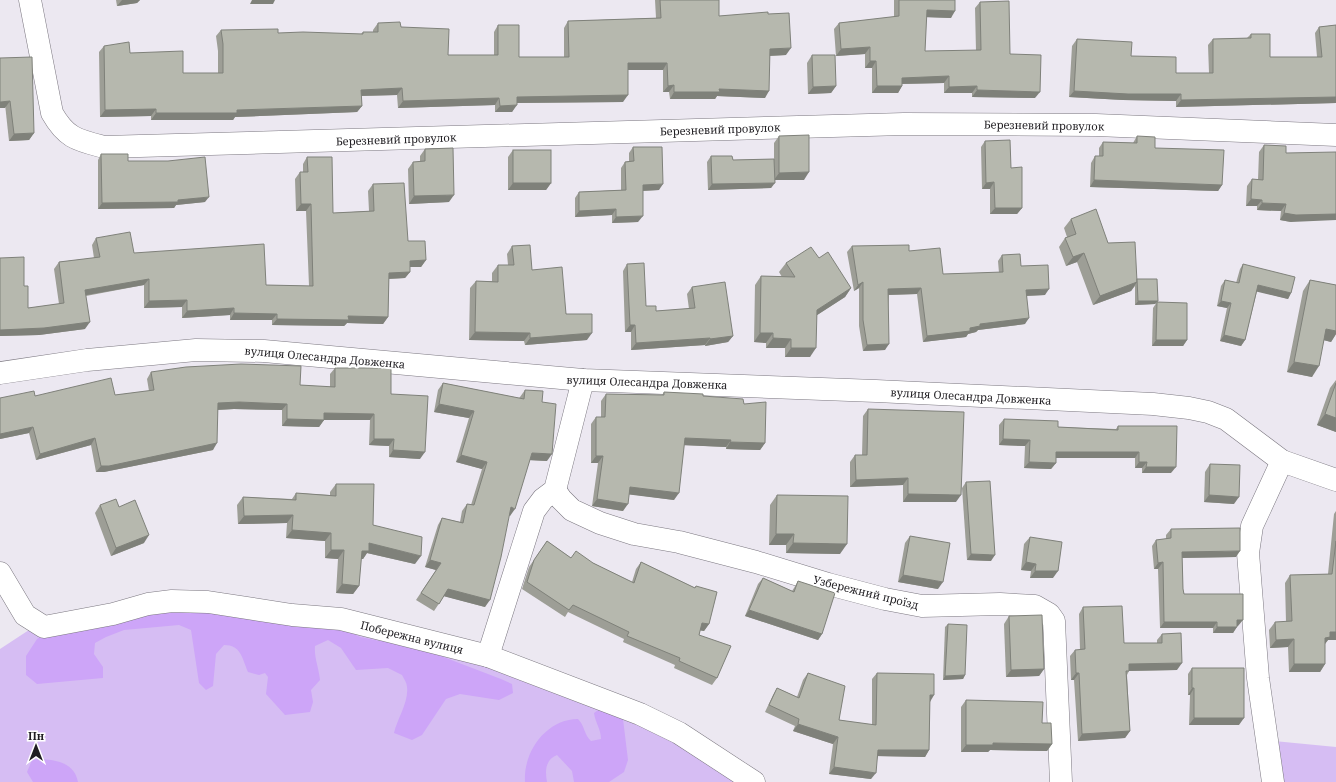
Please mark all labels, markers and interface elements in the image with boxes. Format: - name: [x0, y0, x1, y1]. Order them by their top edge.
- street label: Березневий провулок: [984, 116, 1105, 134]
- street label: Березневий провулок: [659, 119, 781, 139]
- street label: Березневий провулок: [335, 129, 457, 149]
- street label: вулиця Олесандра Довженка: [244, 343, 406, 371]
- street label: вулиця Олесандра Довженка: [566, 372, 728, 392]
- street label: вулиця Олесандра Довженка: [890, 384, 1052, 408]
- street label: Узбережний проїзд: [812, 572, 920, 612]
- street label: Побережна вулиця: [359, 617, 465, 657]
- north arrow: [16, 726, 56, 766]
- text: Пн: [28, 728, 45, 743]

